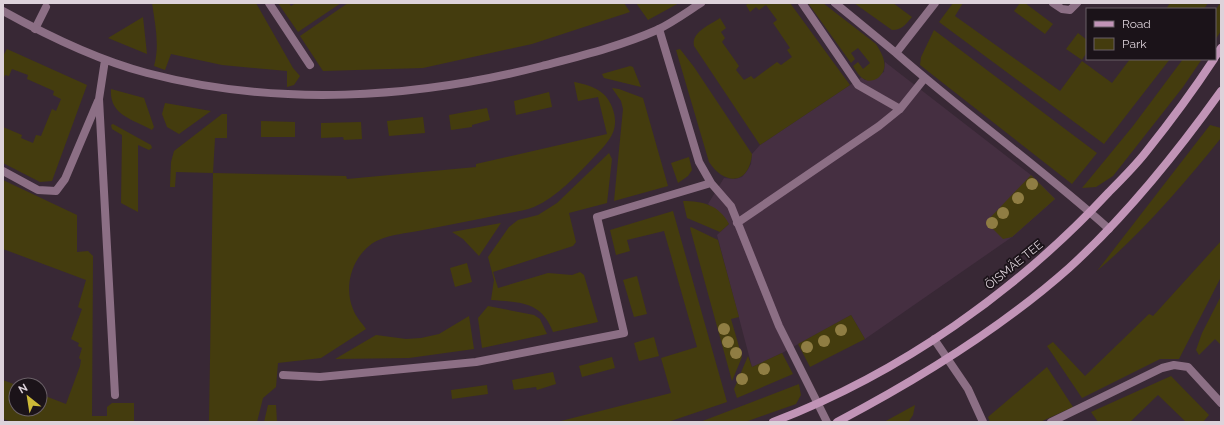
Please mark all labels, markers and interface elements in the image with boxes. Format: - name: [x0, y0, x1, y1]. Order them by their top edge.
- legend: [1086, 8, 1216, 60]
- text: Road: [1122, 17, 1151, 31]
- text: Park: [1122, 37, 1147, 51]
- street label: ÕISMÄE TEE: [982, 238, 1046, 292]
- north arrow: [8, 377, 48, 417]
- text: N: [16, 381, 30, 397]

